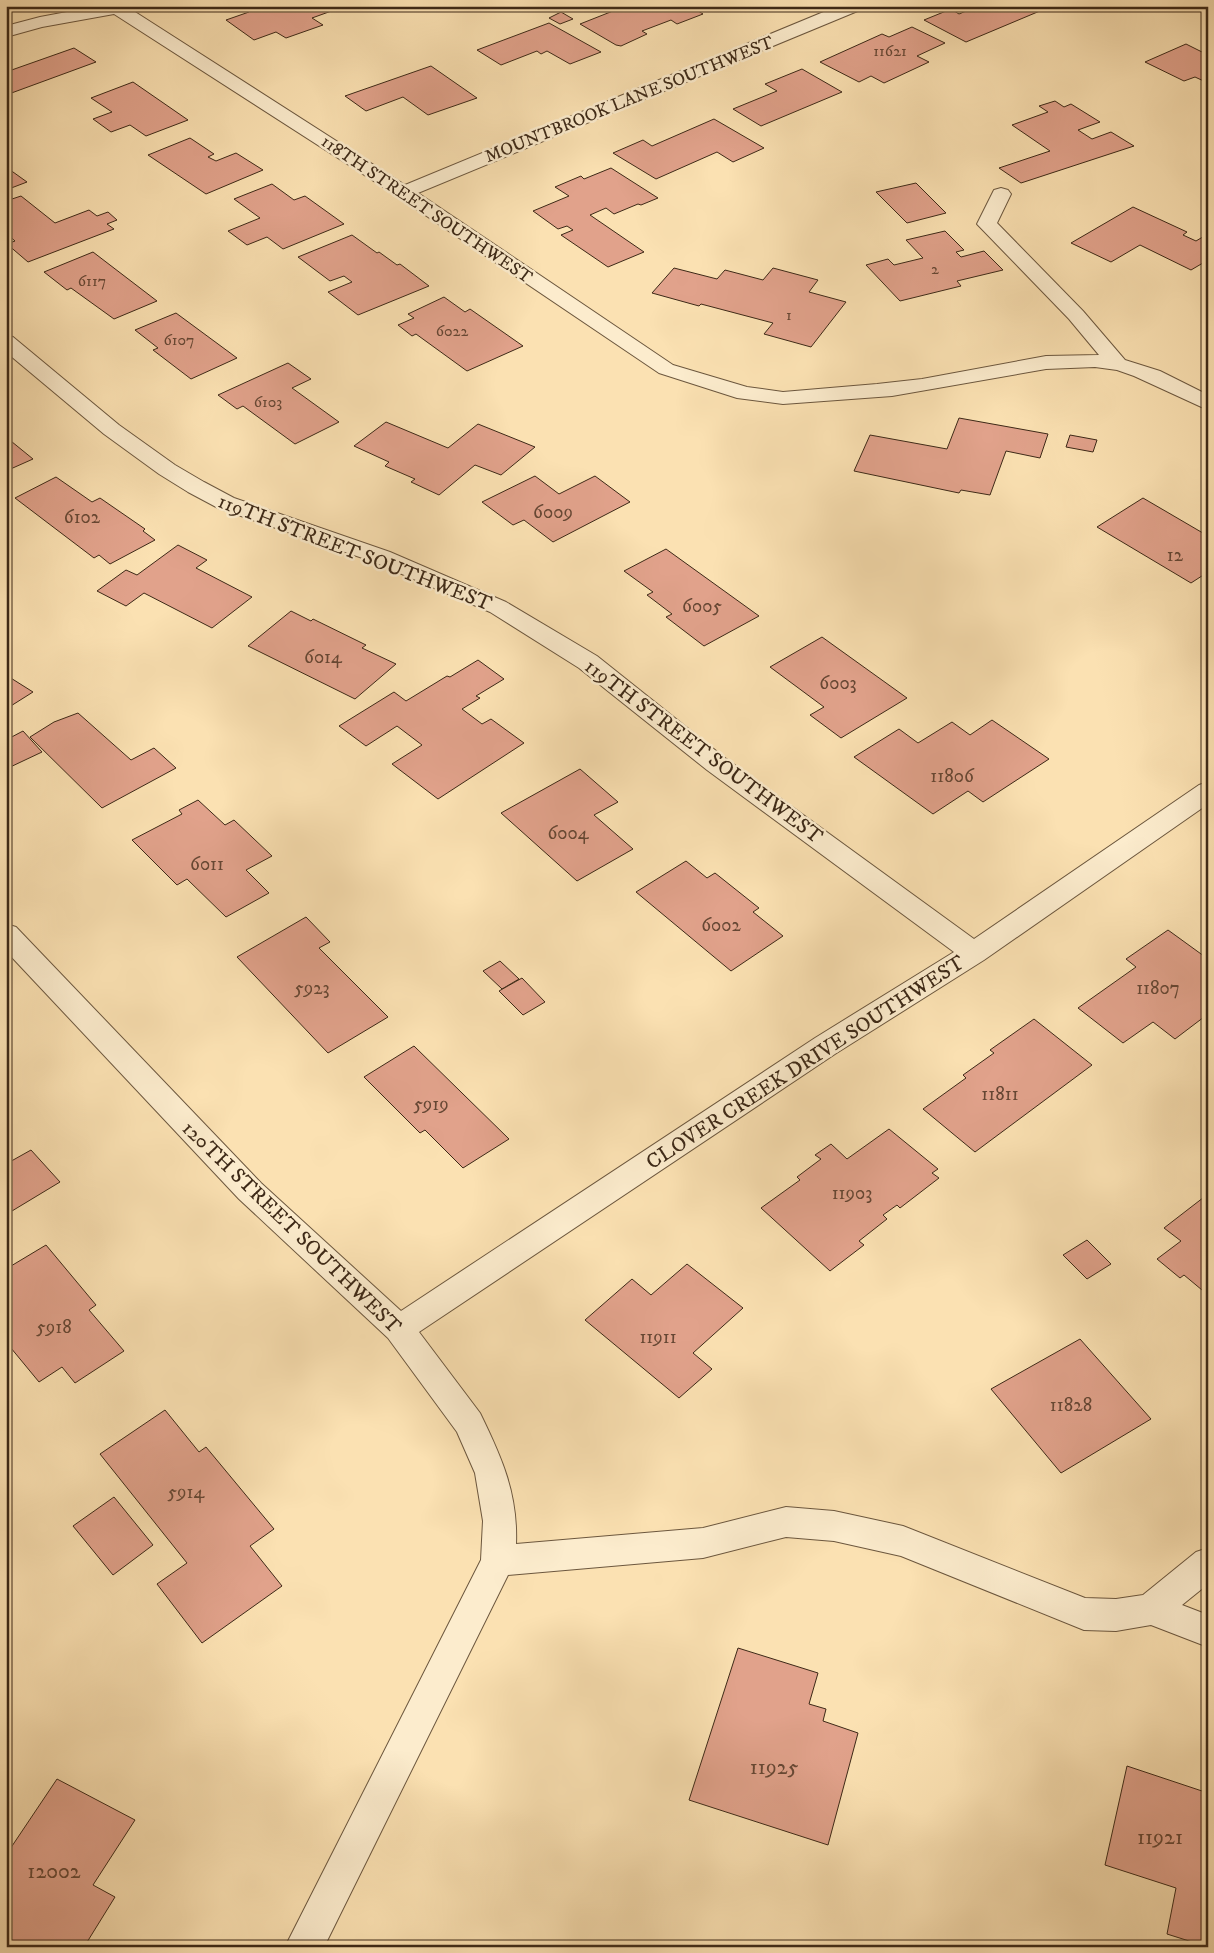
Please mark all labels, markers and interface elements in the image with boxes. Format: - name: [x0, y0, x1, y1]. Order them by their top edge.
- street label: MOUNTBROOK LANE SOUTHWEST: [482, 32, 777, 168]
- house number: 11621: [873, 41, 907, 61]
- street label: 118TH STREET SOUTHWEST: [317, 131, 536, 289]
- house number: 2: [931, 259, 939, 279]
- house number: 6117: [78, 271, 106, 291]
- house number: 1: [786, 305, 792, 325]
- house number: 6022: [436, 321, 468, 341]
- house number: 6107: [163, 330, 195, 350]
- house number: 6103: [254, 392, 282, 412]
- street label: 119TH STREET SOUTHWEST: [214, 489, 495, 617]
- house number: 6009: [533, 501, 573, 524]
- house number: 6102: [64, 506, 101, 529]
- house number: 12: [1167, 544, 1184, 567]
- house number: 6005: [682, 595, 722, 618]
- house number: 6014: [304, 646, 343, 669]
- street label: 119TH STREET SOUTHWEST: [579, 654, 828, 850]
- house number: 6003: [819, 672, 857, 695]
- house number: 11806: [930, 765, 975, 788]
- house number: 6004: [547, 822, 590, 845]
- house number: 6011: [190, 853, 224, 876]
- house number: 6002: [701, 914, 742, 937]
- street label: CLOVER CREEK DRIVE SOUTHWEST: [641, 950, 970, 1176]
- house number: 5923: [294, 977, 330, 1000]
- house number: 11807: [1136, 977, 1180, 1000]
- house number: 11811: [981, 1083, 1019, 1106]
- house number: 5919: [413, 1093, 449, 1116]
- street label: 120TH STREET SOUTHWEST: [176, 1116, 406, 1340]
- house number: 11903: [832, 1182, 872, 1205]
- house number: 5918: [36, 1316, 72, 1339]
- house number: 11911: [639, 1326, 677, 1349]
- house number: 11828: [1050, 1394, 1092, 1417]
- house number: 5914: [168, 1481, 205, 1504]
- house number: 11925: [750, 1754, 798, 1781]
- house number: 11921: [1137, 1824, 1183, 1851]
- house number: 12002: [27, 1858, 81, 1885]

